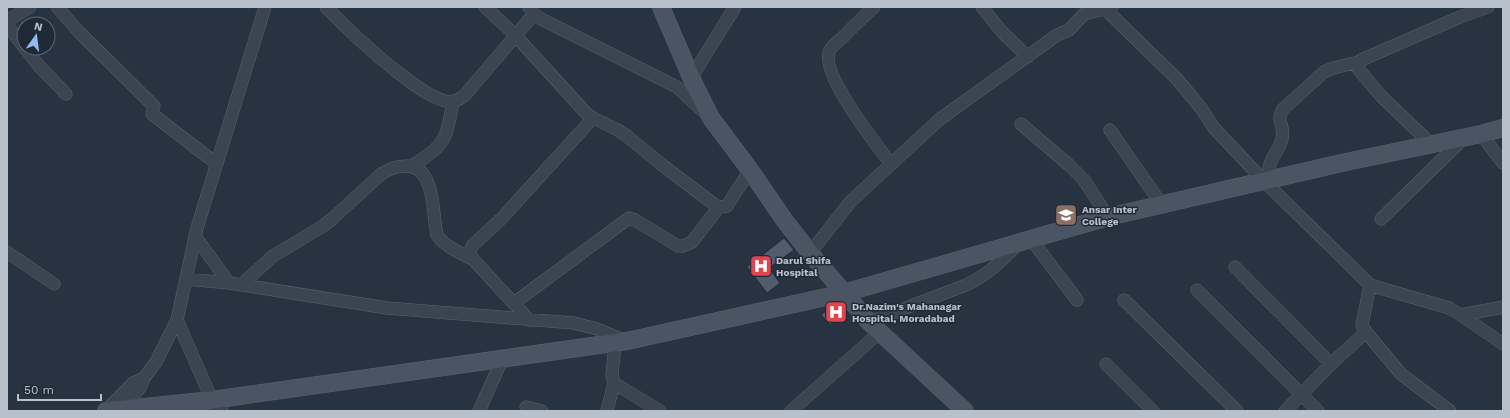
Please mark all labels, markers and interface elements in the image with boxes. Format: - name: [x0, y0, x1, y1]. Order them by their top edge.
- north arrow: [16, 16, 56, 56]
- text: N: [33, 19, 44, 34]
- school or university icon: Ansar Inter College: [1053, 202, 1079, 228]
- place label: Ansar Inter College: [1082, 204, 1138, 227]
- hospital icon: Darul Shifa Hospital: [748, 253, 774, 279]
- place label: Darul Shifa Hospital: [776, 255, 831, 278]
- hospital icon: Dr.Nazim's Mahanagar Hospital, Moradabad: [823, 299, 849, 325]
- place label: Dr.Nazim's Mahanagar Hospital, Moradabad: [852, 301, 962, 324]
- scale bar: [18, 376, 101, 402]
- text: 50 m: [24, 383, 54, 397]

